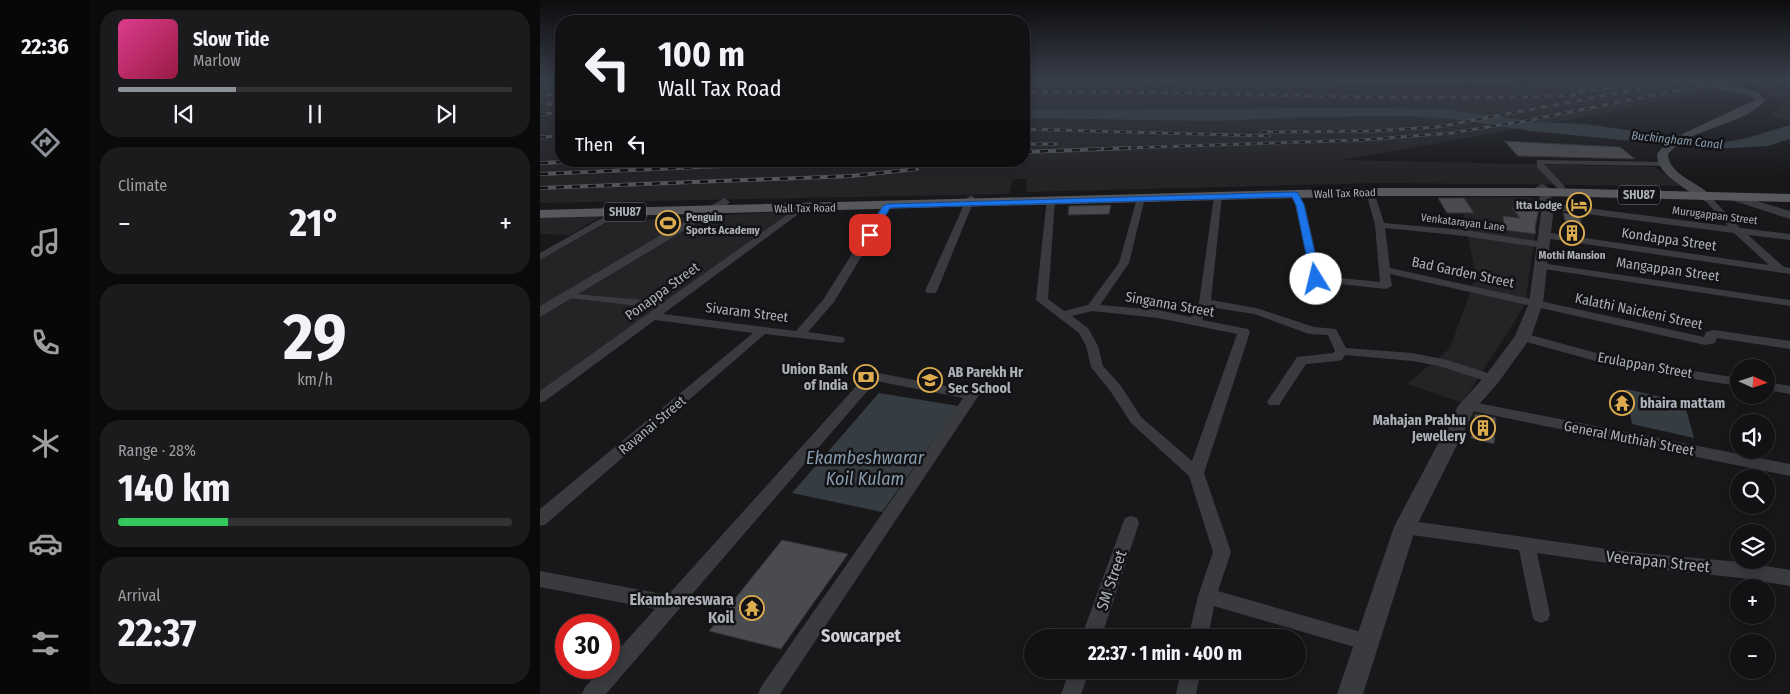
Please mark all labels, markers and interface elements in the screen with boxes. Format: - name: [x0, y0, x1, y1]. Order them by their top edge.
- text: Slow Tide: [193, 28, 269, 51]
- text: 22:36: [21, 33, 69, 60]
- text: 100 m: [658, 33, 745, 75]
- icon: left: [575, 35, 640, 100]
- text: Marlow: [193, 51, 241, 70]
- text: Wall Tax Road: [658, 75, 781, 102]
- icon: previous: [170, 100, 198, 128]
- icon: pause: [301, 100, 329, 128]
- icon: next: [432, 100, 460, 128]
- icon: directions: [28, 125, 63, 160]
- water label: Buckingham Canal: [1631, 128, 1723, 152]
- icon: left: [623, 130, 651, 158]
- text: Then: [575, 133, 613, 156]
- text: Climate: [118, 176, 167, 195]
- street label: Wall Tax Road: [1314, 186, 1376, 201]
- road number: SHU87: [1618, 186, 1660, 204]
- hotel icon: Itta Lodge: [1566, 192, 1592, 218]
- place label: Itta Lodge: [1516, 199, 1562, 212]
- text: 21°: [290, 200, 340, 246]
- street label: Wall Tax Road: [774, 201, 836, 216]
- road number: SHU87: [604, 202, 646, 222]
- street label: Murugappan Street: [1671, 204, 1759, 227]
- text: −: [118, 207, 131, 240]
- text: +: [499, 207, 512, 240]
- sports icon: Penguin Sports Academy: [655, 210, 681, 236]
- place label: Penguin Sports Academy: [686, 211, 761, 237]
- street label: Venkatarayan Lane: [1420, 211, 1506, 234]
- pin: [849, 214, 891, 256]
- building icon: Mothi Mansion: [1559, 220, 1585, 246]
- icon: arrive: [856, 221, 884, 249]
- street label: Kondappa Street: [1620, 224, 1718, 255]
- icon: music: [28, 225, 63, 260]
- place label: Mothi Mansion: [1538, 249, 1606, 262]
- position arrow: [1289, 252, 1341, 304]
- street label: Bad Garden Street: [1410, 253, 1516, 292]
- street label: Mangappan Street: [1615, 254, 1721, 285]
- street label: Ponappa Street: [622, 258, 703, 324]
- street label: Singanna Street: [1124, 288, 1216, 321]
- street label: Kalathi Naickeni Street: [1573, 290, 1705, 333]
- text: 29: [283, 298, 347, 376]
- street label: Sivaram Street: [705, 299, 790, 326]
- icon: phone: [28, 325, 63, 360]
- street label: Erulappan Street: [1596, 349, 1694, 382]
- north arrow: [1730, 359, 1775, 404]
- map controls: [1730, 359, 1775, 679]
- place label: Union Bank of India: [782, 361, 849, 394]
- bank icon: Union Bank of India: [853, 364, 879, 390]
- place label: AB Parekh Hr Sec School: [947, 364, 1024, 397]
- school or university icon: AB Parekh Hr Sec School: [917, 367, 943, 393]
- text: km/h: [297, 370, 333, 389]
- temple icon: bhaira mattam: [1609, 390, 1635, 416]
- street label: Ravanai Street: [615, 392, 690, 458]
- place label: bhaira mattam: [1640, 395, 1725, 412]
- place label: Mahajan Prabhu Jewellery: [1373, 412, 1466, 445]
- button: sound: [1730, 414, 1775, 459]
- building icon: Mahajan Prabhu Jewellery: [1470, 415, 1496, 441]
- street label: General Muthiah Street: [1562, 418, 1696, 460]
- icon: climate: [28, 426, 63, 461]
- text: Range · 28%: [118, 441, 196, 460]
- water label: Ekambeshwarar Koil Kulam: [806, 447, 925, 490]
- text: 140 km: [118, 465, 231, 511]
- button: search: [1730, 469, 1775, 514]
- button: layers: [1730, 524, 1775, 569]
- icon: car: [28, 526, 63, 561]
- street label: SM Street: [1092, 547, 1131, 613]
- street label: Veerapan Street: [1605, 547, 1712, 576]
- button: +: [1730, 579, 1775, 624]
- text: Arrival: [118, 586, 160, 605]
- place label: Ekambareswara Koil: [629, 590, 735, 627]
- temple icon: Ekambareswara Koil: [739, 595, 765, 621]
- text: 22:37: [118, 610, 196, 656]
- speed limit sign: 30: [555, 614, 620, 679]
- district label: Sowcarpet: [821, 625, 902, 647]
- icon: filters: [28, 626, 63, 661]
- button: −: [1730, 634, 1775, 679]
- text: 22:37 · 1 min · 400 m: [1088, 642, 1242, 665]

